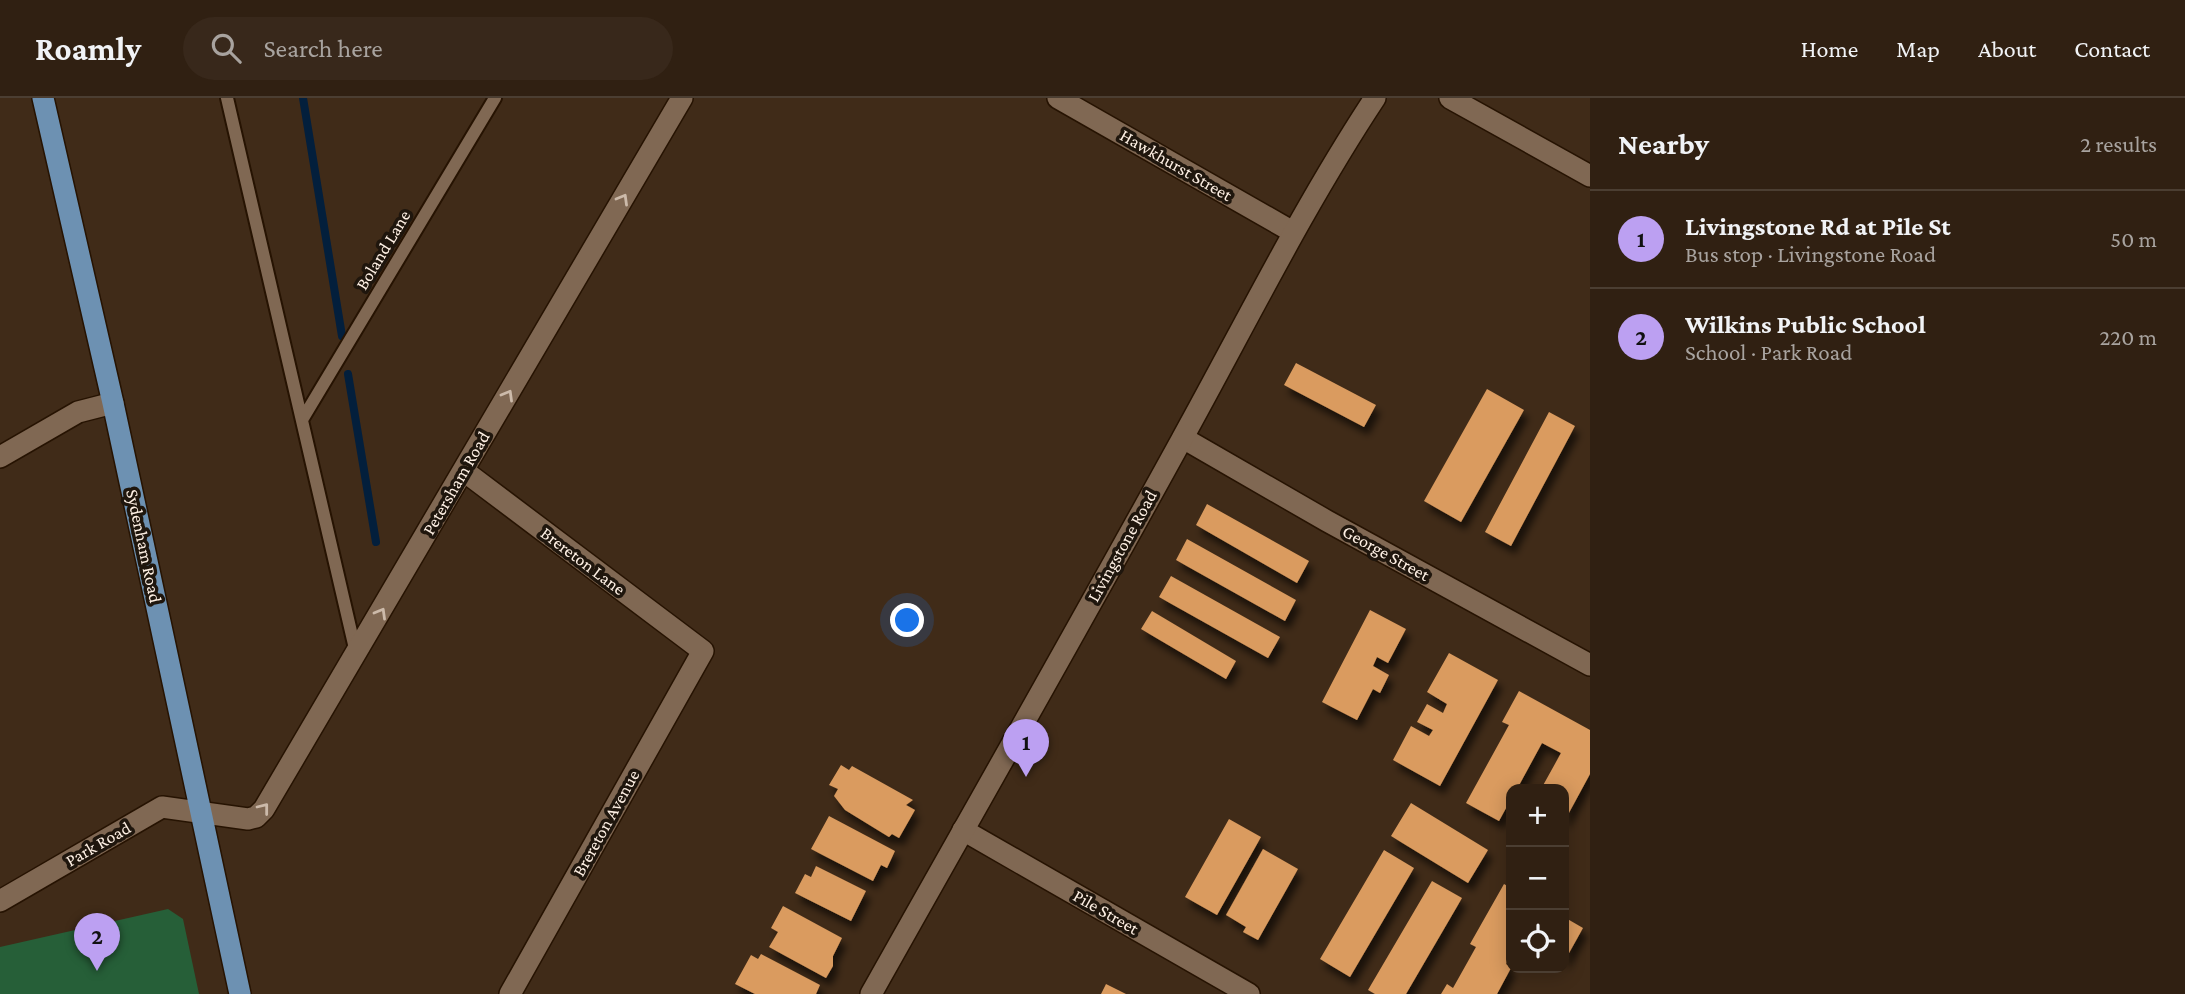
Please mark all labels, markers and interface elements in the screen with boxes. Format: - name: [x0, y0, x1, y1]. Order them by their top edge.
- search box: [183, 17, 673, 80]
- icon: search: [207, 29, 245, 67]
- text: Roamly: [35, 30, 141, 67]
- text: Search here: [263, 34, 383, 63]
- text: Home: [1801, 35, 1858, 62]
- text: Map: [1896, 35, 1940, 62]
- text: About: [1978, 35, 2036, 62]
- text: Contact: [2074, 35, 2150, 62]
- street label: Hawkhurst Street: [1116, 125, 1236, 206]
- text: Nearby: [1618, 127, 1709, 160]
- text: 2 results: [2080, 131, 2157, 157]
- one-way arrow: [614, 194, 627, 207]
- street label: Boland Lane: [351, 207, 415, 293]
- text: Livingstone Rd at Pile St: [1685, 212, 1951, 241]
- text: 1: [1637, 226, 1645, 252]
- text: 50 m: [2110, 226, 2157, 252]
- text: Bus stop · Livingstone Road: [1685, 241, 1936, 267]
- text: Wilkins Public School: [1685, 310, 1926, 339]
- text: 2: [1635, 324, 1647, 350]
- text: 220 m: [2099, 324, 2157, 350]
- text: School · Park Road: [1685, 339, 1852, 365]
- one-way arrow: [500, 390, 513, 403]
- street label: Petersham Road: [418, 427, 494, 538]
- street label: Livingstone Road: [1083, 486, 1161, 605]
- street label: Sydenham Road: [122, 487, 166, 605]
- street label: George Street: [1339, 521, 1434, 586]
- street label: Brereton Lane: [537, 523, 629, 599]
- your location: [890, 603, 924, 637]
- one-way arrow: [373, 608, 386, 620]
- pin: 1: [1003, 719, 1049, 777]
- street label: Brereton Avenue: [569, 766, 644, 880]
- map controls: [1506, 784, 1569, 973]
- button: +: [1506, 784, 1569, 847]
- one-way arrow: [255, 803, 268, 815]
- street label: Park Road: [62, 817, 135, 871]
- button: −: [1506, 847, 1569, 910]
- street label: Pile Street: [1070, 885, 1143, 939]
- button: locate: [1506, 910, 1569, 973]
- pin: 2: [74, 913, 120, 971]

